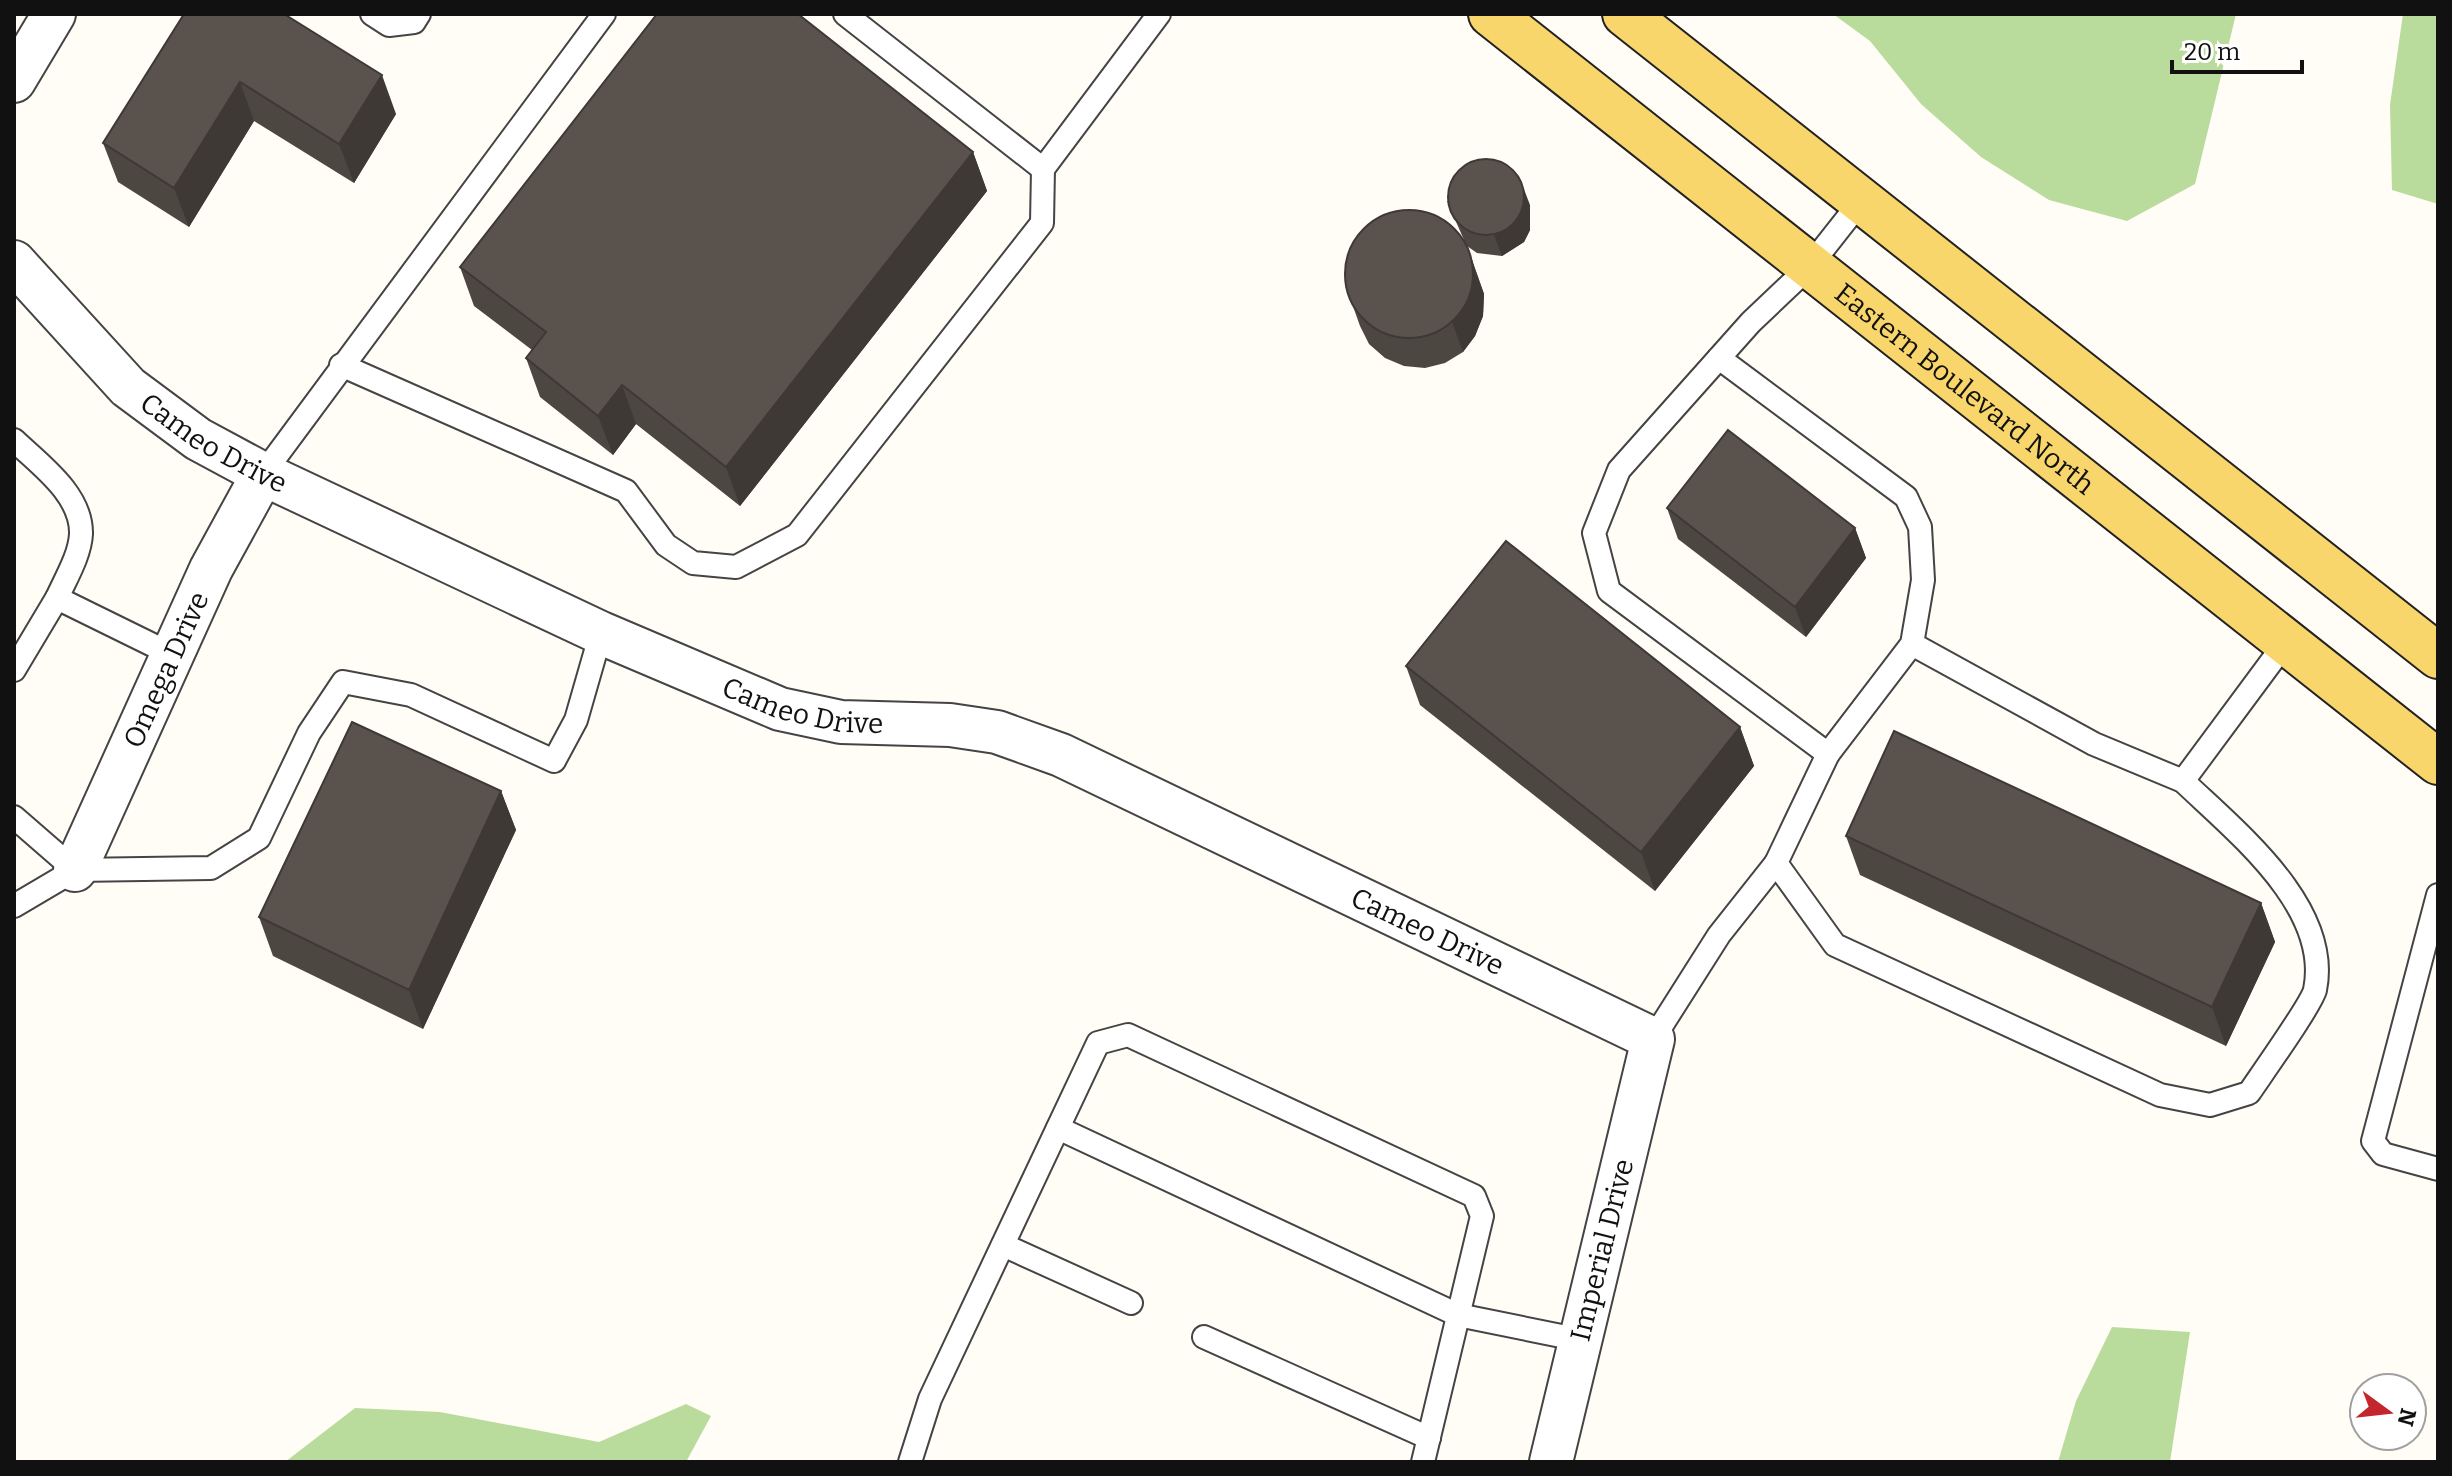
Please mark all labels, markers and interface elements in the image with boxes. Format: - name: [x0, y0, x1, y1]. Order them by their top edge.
- scale bar: [2172, 24, 2302, 74]
- text: 20 m: [2184, 38, 2240, 66]
- street label: Eastern Boulevard North: [1829, 276, 2101, 501]
- street label: Cameo Drive: [134, 386, 292, 499]
- street label: Omega Drive: [116, 586, 215, 753]
- street label: Cameo Drive: [717, 670, 884, 740]
- street label: Cameo Drive: [1346, 880, 1510, 982]
- street label: Imperial Drive: [1563, 1156, 1641, 1344]
- north arrow: [2348, 1372, 2428, 1452]
- text: N: [2392, 1405, 2422, 1429]

